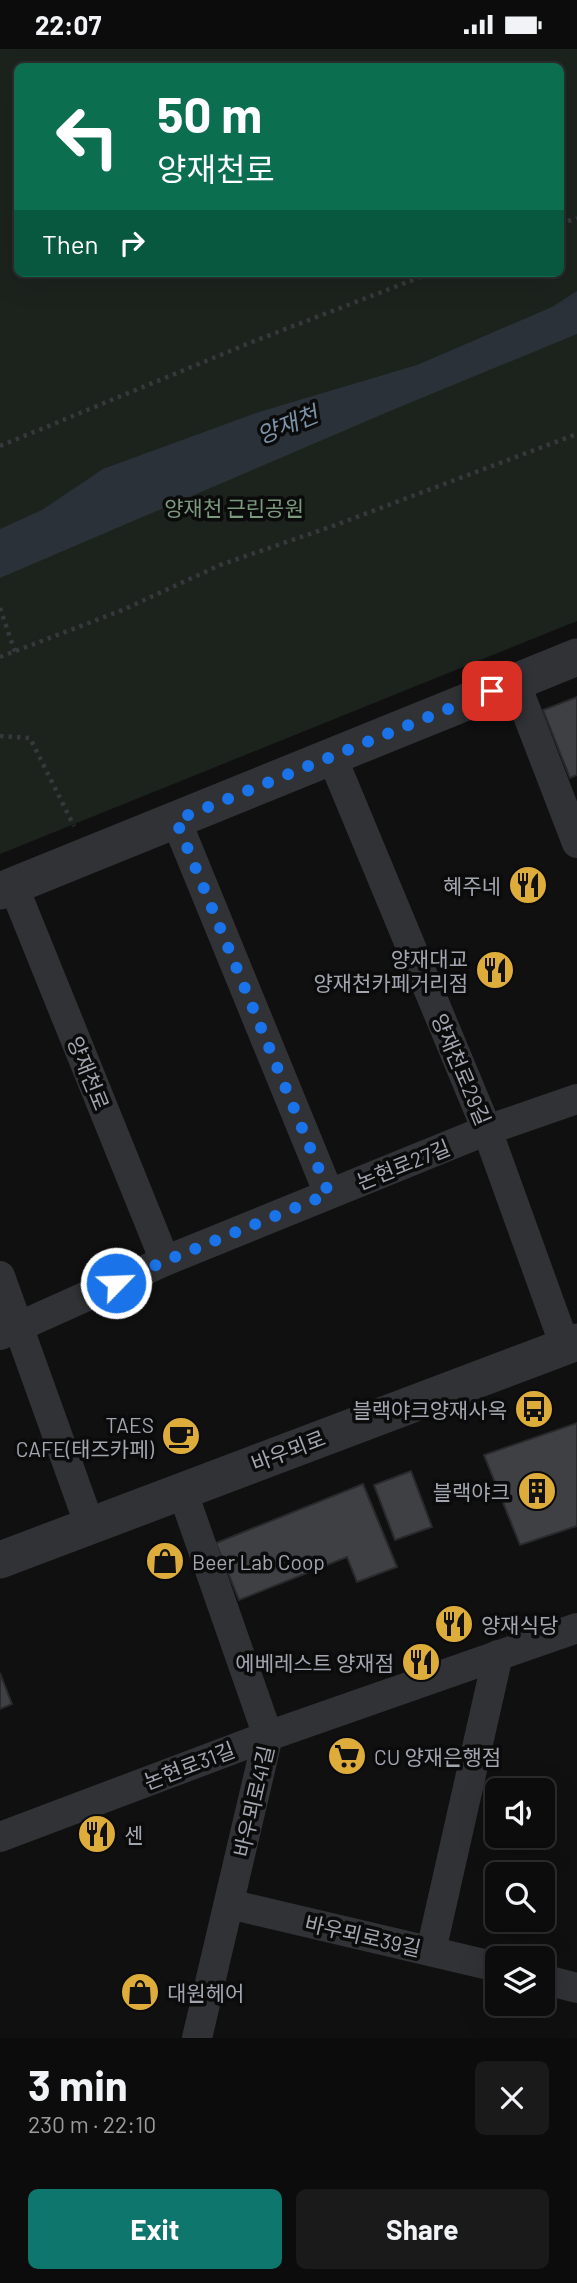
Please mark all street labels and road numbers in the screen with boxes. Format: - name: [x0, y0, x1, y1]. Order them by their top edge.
- street label: 양재천로29길: [427, 1009, 497, 1129]
- street label: 양재천로: [63, 1032, 115, 1114]
- street label: 논현로27길: [353, 1134, 453, 1194]
- street label: 바우뫼로: [247, 1424, 329, 1476]
- street label: 논현로31길: [140, 1736, 238, 1794]
- street label: 바우뫼로41길: [228, 1743, 278, 1859]
- street label: 바우뫼로39길: [303, 1910, 423, 1960]

